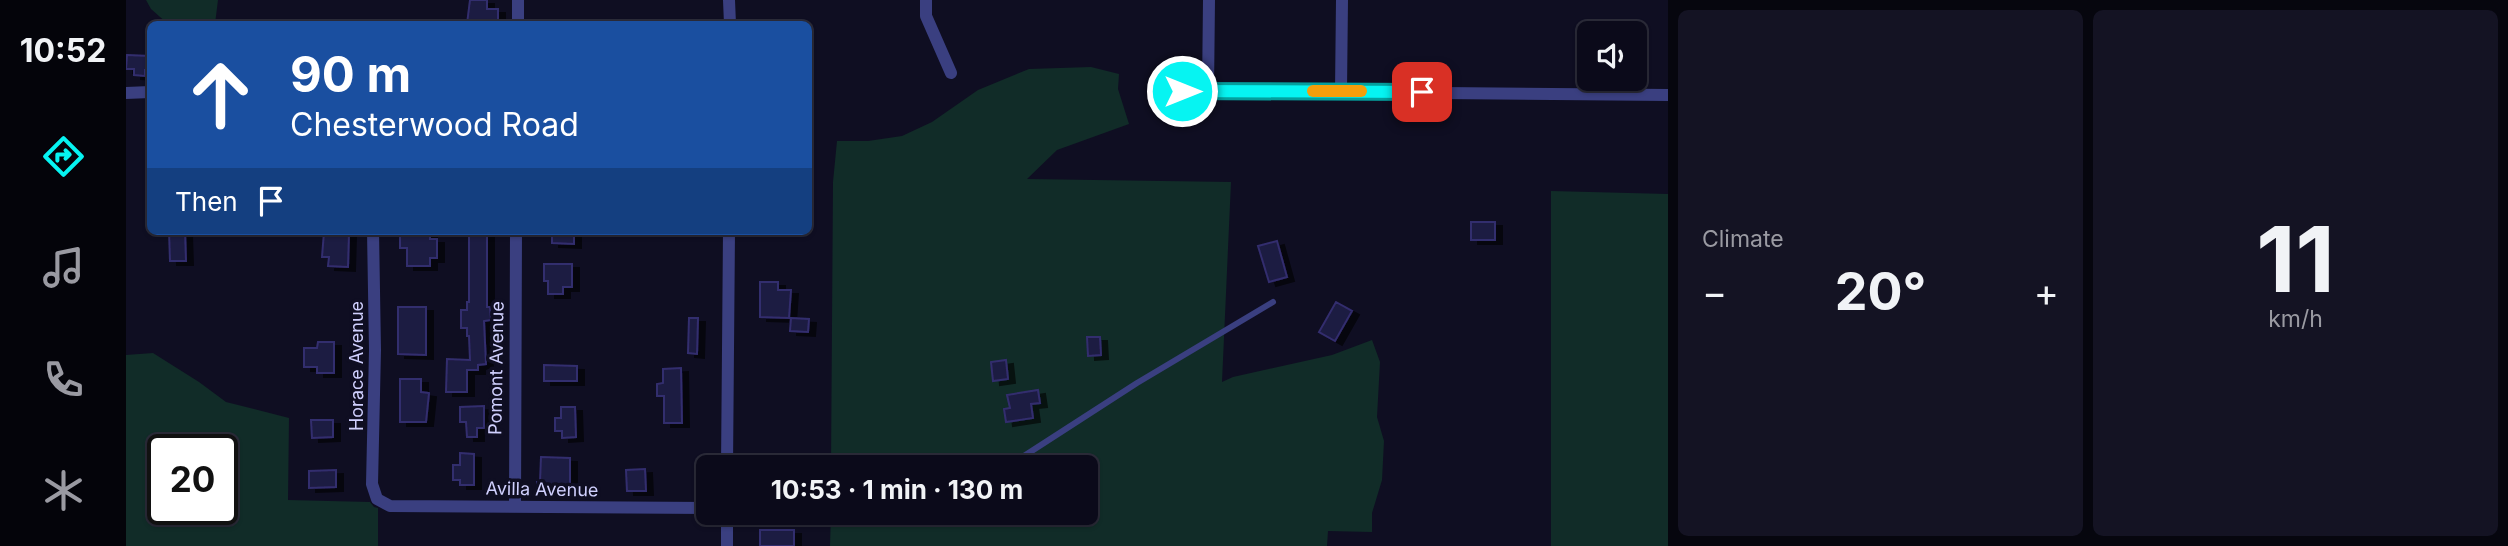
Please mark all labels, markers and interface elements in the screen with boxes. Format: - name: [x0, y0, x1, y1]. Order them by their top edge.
- map controls: [1577, 21, 1647, 91]
- button: sound: [1577, 21, 1647, 91]
- text: 10:52: [20, 31, 106, 70]
- text: 90 m: [290, 45, 411, 104]
- icon: ahead: [175, 49, 266, 140]
- position arrow: [1145, 54, 1219, 128]
- pin: [1392, 62, 1452, 122]
- icon: arrive: [1403, 73, 1441, 111]
- text: Chesterwood Road: [290, 105, 579, 144]
- icon: directions: [39, 132, 88, 181]
- icon: arrive: [252, 182, 290, 220]
- text: Then: [175, 186, 238, 217]
- text: 11: [2256, 204, 2335, 314]
- text: Climate: [1702, 225, 1784, 253]
- icon: music: [39, 243, 88, 292]
- text: 20°: [1835, 260, 1926, 323]
- text: −: [1702, 269, 1727, 315]
- text: +: [2034, 269, 2059, 315]
- street label: Horace Avenue: [346, 301, 367, 431]
- street label: Pomont Avenue: [484, 301, 508, 435]
- text: km/h: [2268, 305, 2323, 333]
- icon: phone: [39, 355, 88, 404]
- speed limit sign: 20: [147, 434, 238, 525]
- icon: climate: [39, 466, 88, 515]
- text: 10:53 · 1 min · 130 m: [771, 474, 1023, 505]
- street label: Avilla Avenue: [485, 478, 599, 500]

